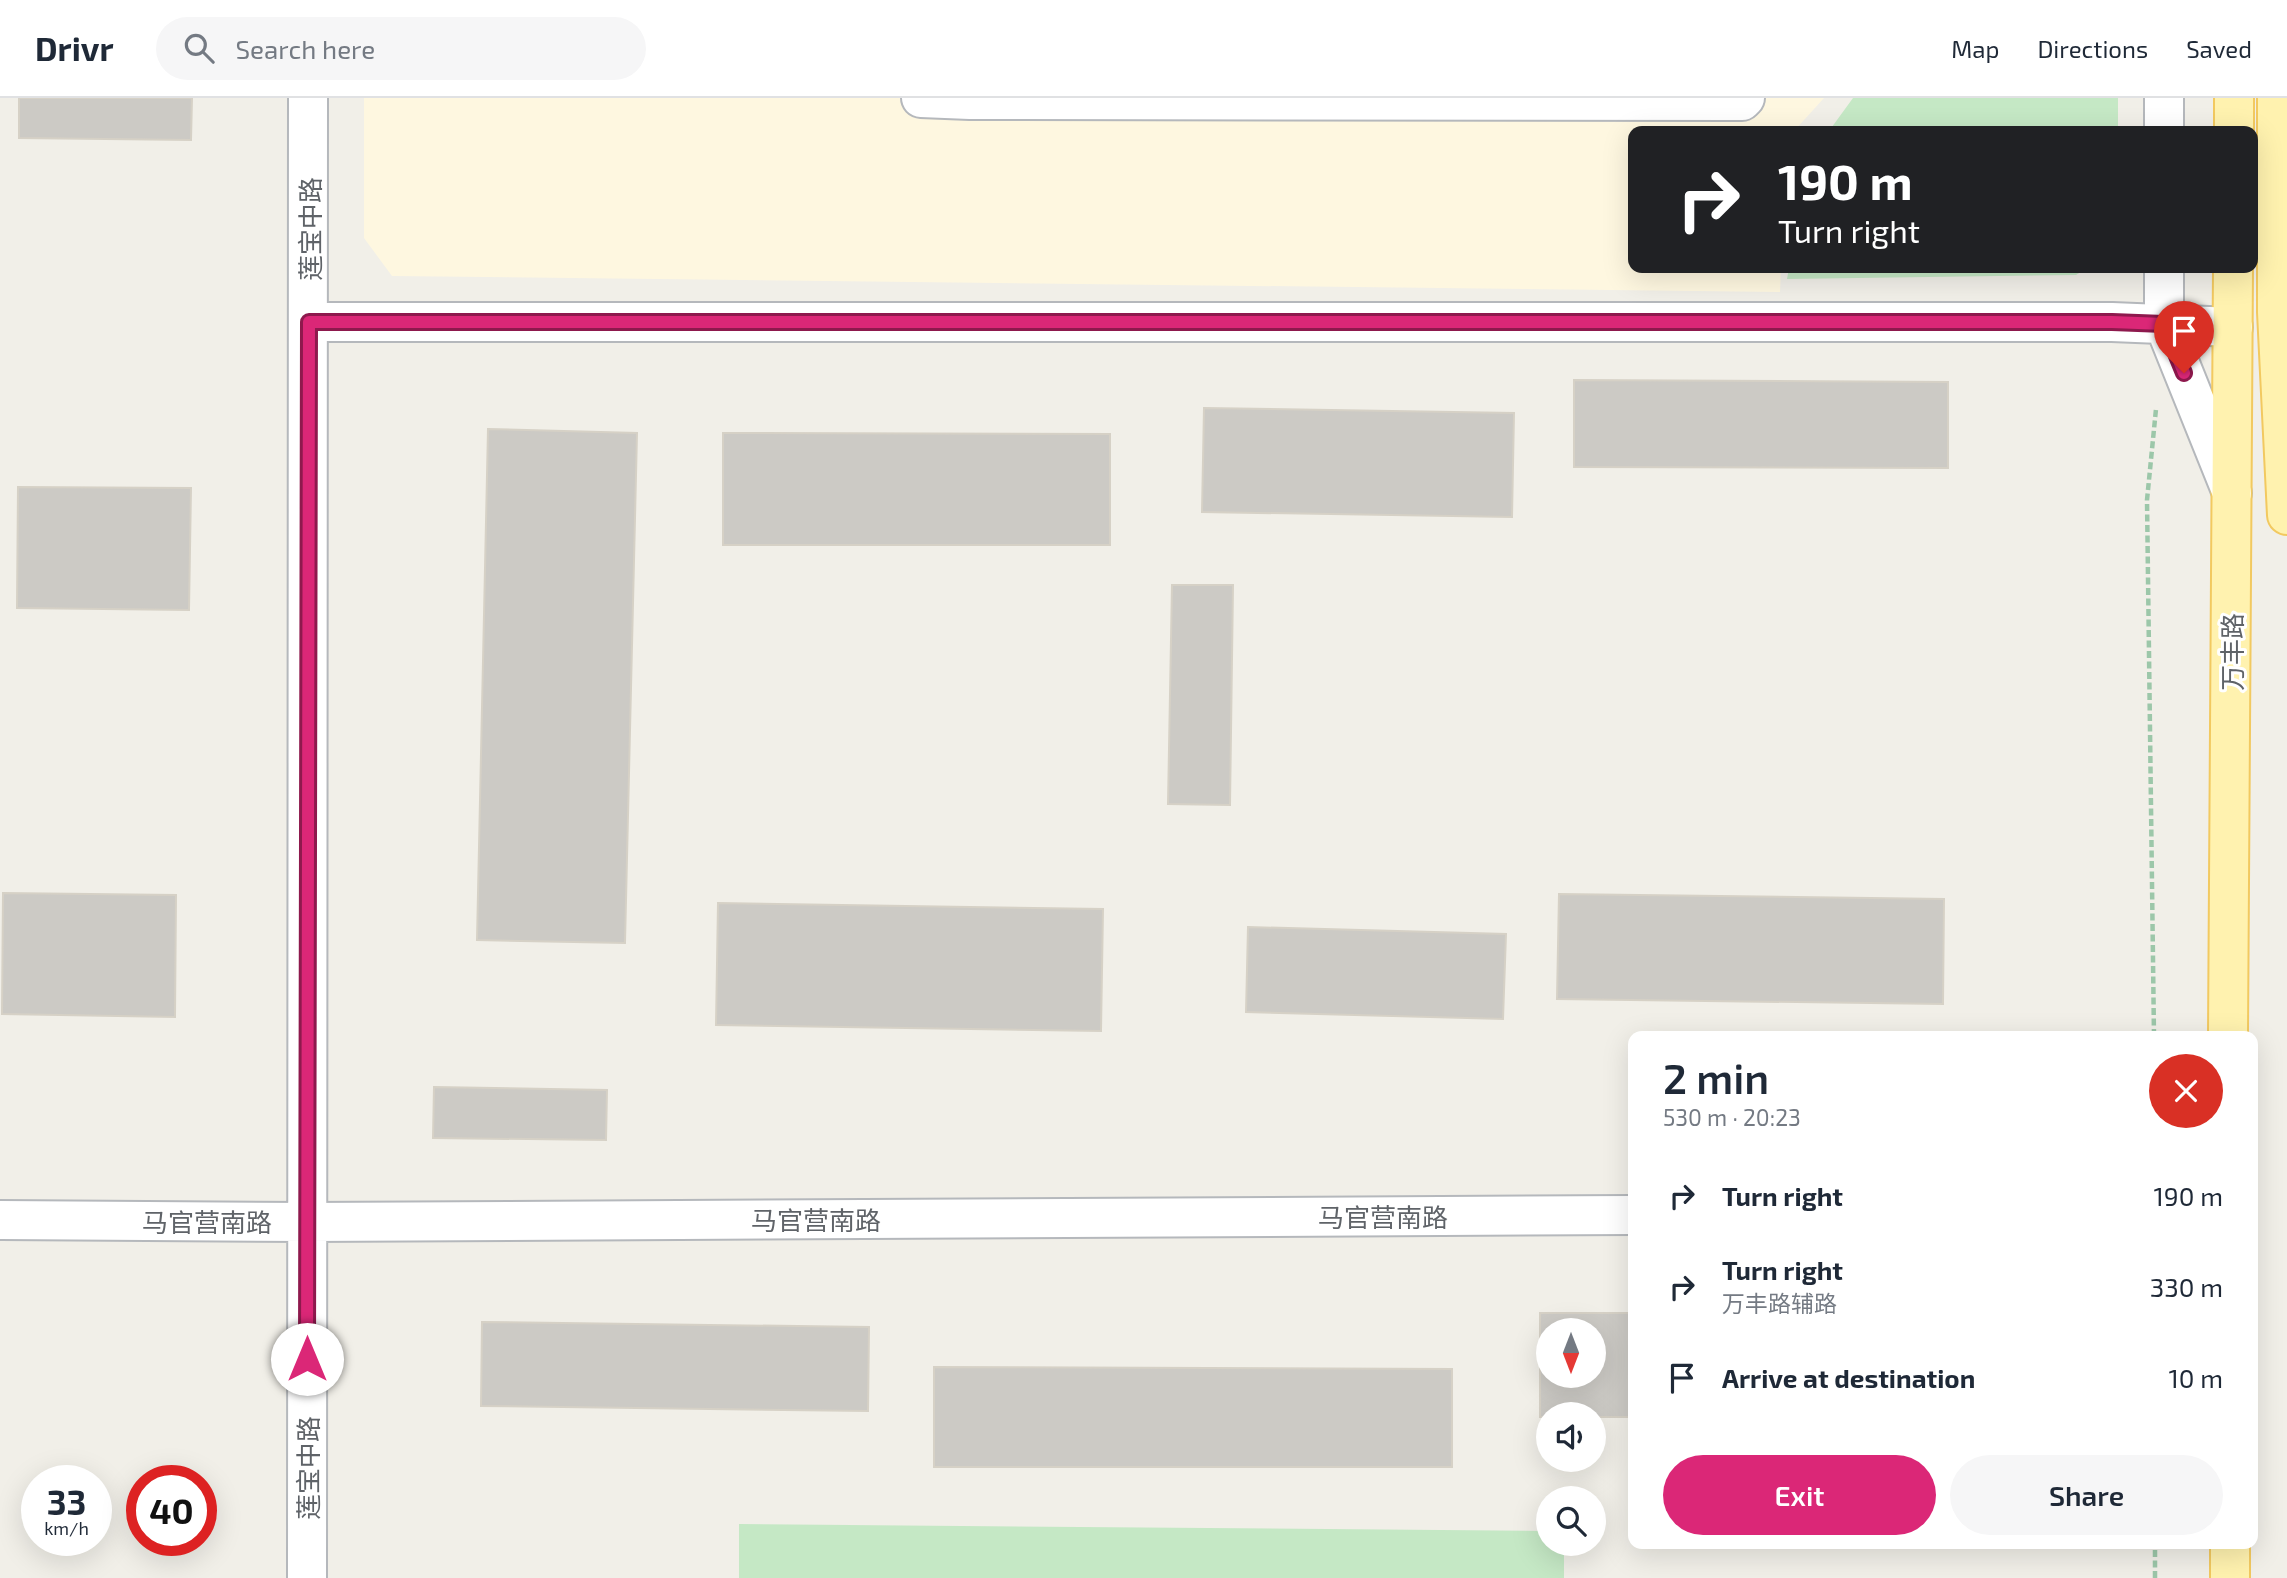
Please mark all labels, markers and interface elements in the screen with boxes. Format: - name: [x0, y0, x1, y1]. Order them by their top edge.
- search box: [156, 17, 646, 80]
- text: Drivr: [35, 28, 114, 68]
- icon: search: [180, 29, 218, 67]
- text: Search here: [236, 33, 375, 64]
- text: Map: [1951, 34, 1999, 63]
- text: Directions: [2037, 34, 2148, 63]
- text: Saved: [2186, 34, 2252, 63]
- text: 190 m: [1778, 151, 1913, 210]
- icon: right: [1663, 154, 1754, 245]
- street label: 莲宝中路: [294, 177, 325, 281]
- text: Turn right: [1778, 211, 1920, 249]
- pin: [2154, 301, 2214, 373]
- icon: arrive: [2165, 312, 2203, 350]
- street label: 万丰路: [2216, 613, 2247, 691]
- text: 2 min: [1663, 1052, 1769, 1102]
- button: close: [2149, 1054, 2223, 1128]
- text: 530 m · 20:23: [1663, 1103, 1801, 1131]
- icon: right: [1663, 1177, 1701, 1215]
- text: Turn right: [1722, 1180, 1843, 1211]
- text: 190 m: [2154, 1180, 2223, 1211]
- street label: 马官营南路: [1318, 1201, 1448, 1232]
- street label: 马官营南路: [751, 1204, 881, 1235]
- street label: 马官营南路: [142, 1206, 272, 1237]
- text: Turn right: [1722, 1254, 1843, 1285]
- icon: right: [1663, 1268, 1701, 1306]
- text: 330 m: [2150, 1271, 2223, 1302]
- text: 万丰路辅路: [1722, 1289, 1837, 1317]
- north arrow: [1536, 1318, 1606, 1388]
- map controls: [1536, 1318, 1606, 1556]
- position arrow: [270, 1322, 344, 1396]
- icon: arrive: [1663, 1359, 1701, 1397]
- text: Arrive at destination: [1722, 1362, 1975, 1393]
- text: 10 m: [2168, 1362, 2223, 1393]
- button: sound: [1536, 1402, 1606, 1472]
- street label: 莲宝中路: [292, 1416, 323, 1520]
- button: Exit: [1663, 1455, 1936, 1535]
- button: Share: [1950, 1455, 2223, 1535]
- speed limit sign: 40: [126, 1465, 217, 1556]
- text: 33: [47, 1480, 86, 1522]
- button: search: [1536, 1486, 1606, 1556]
- text: km/h: [44, 1517, 89, 1539]

